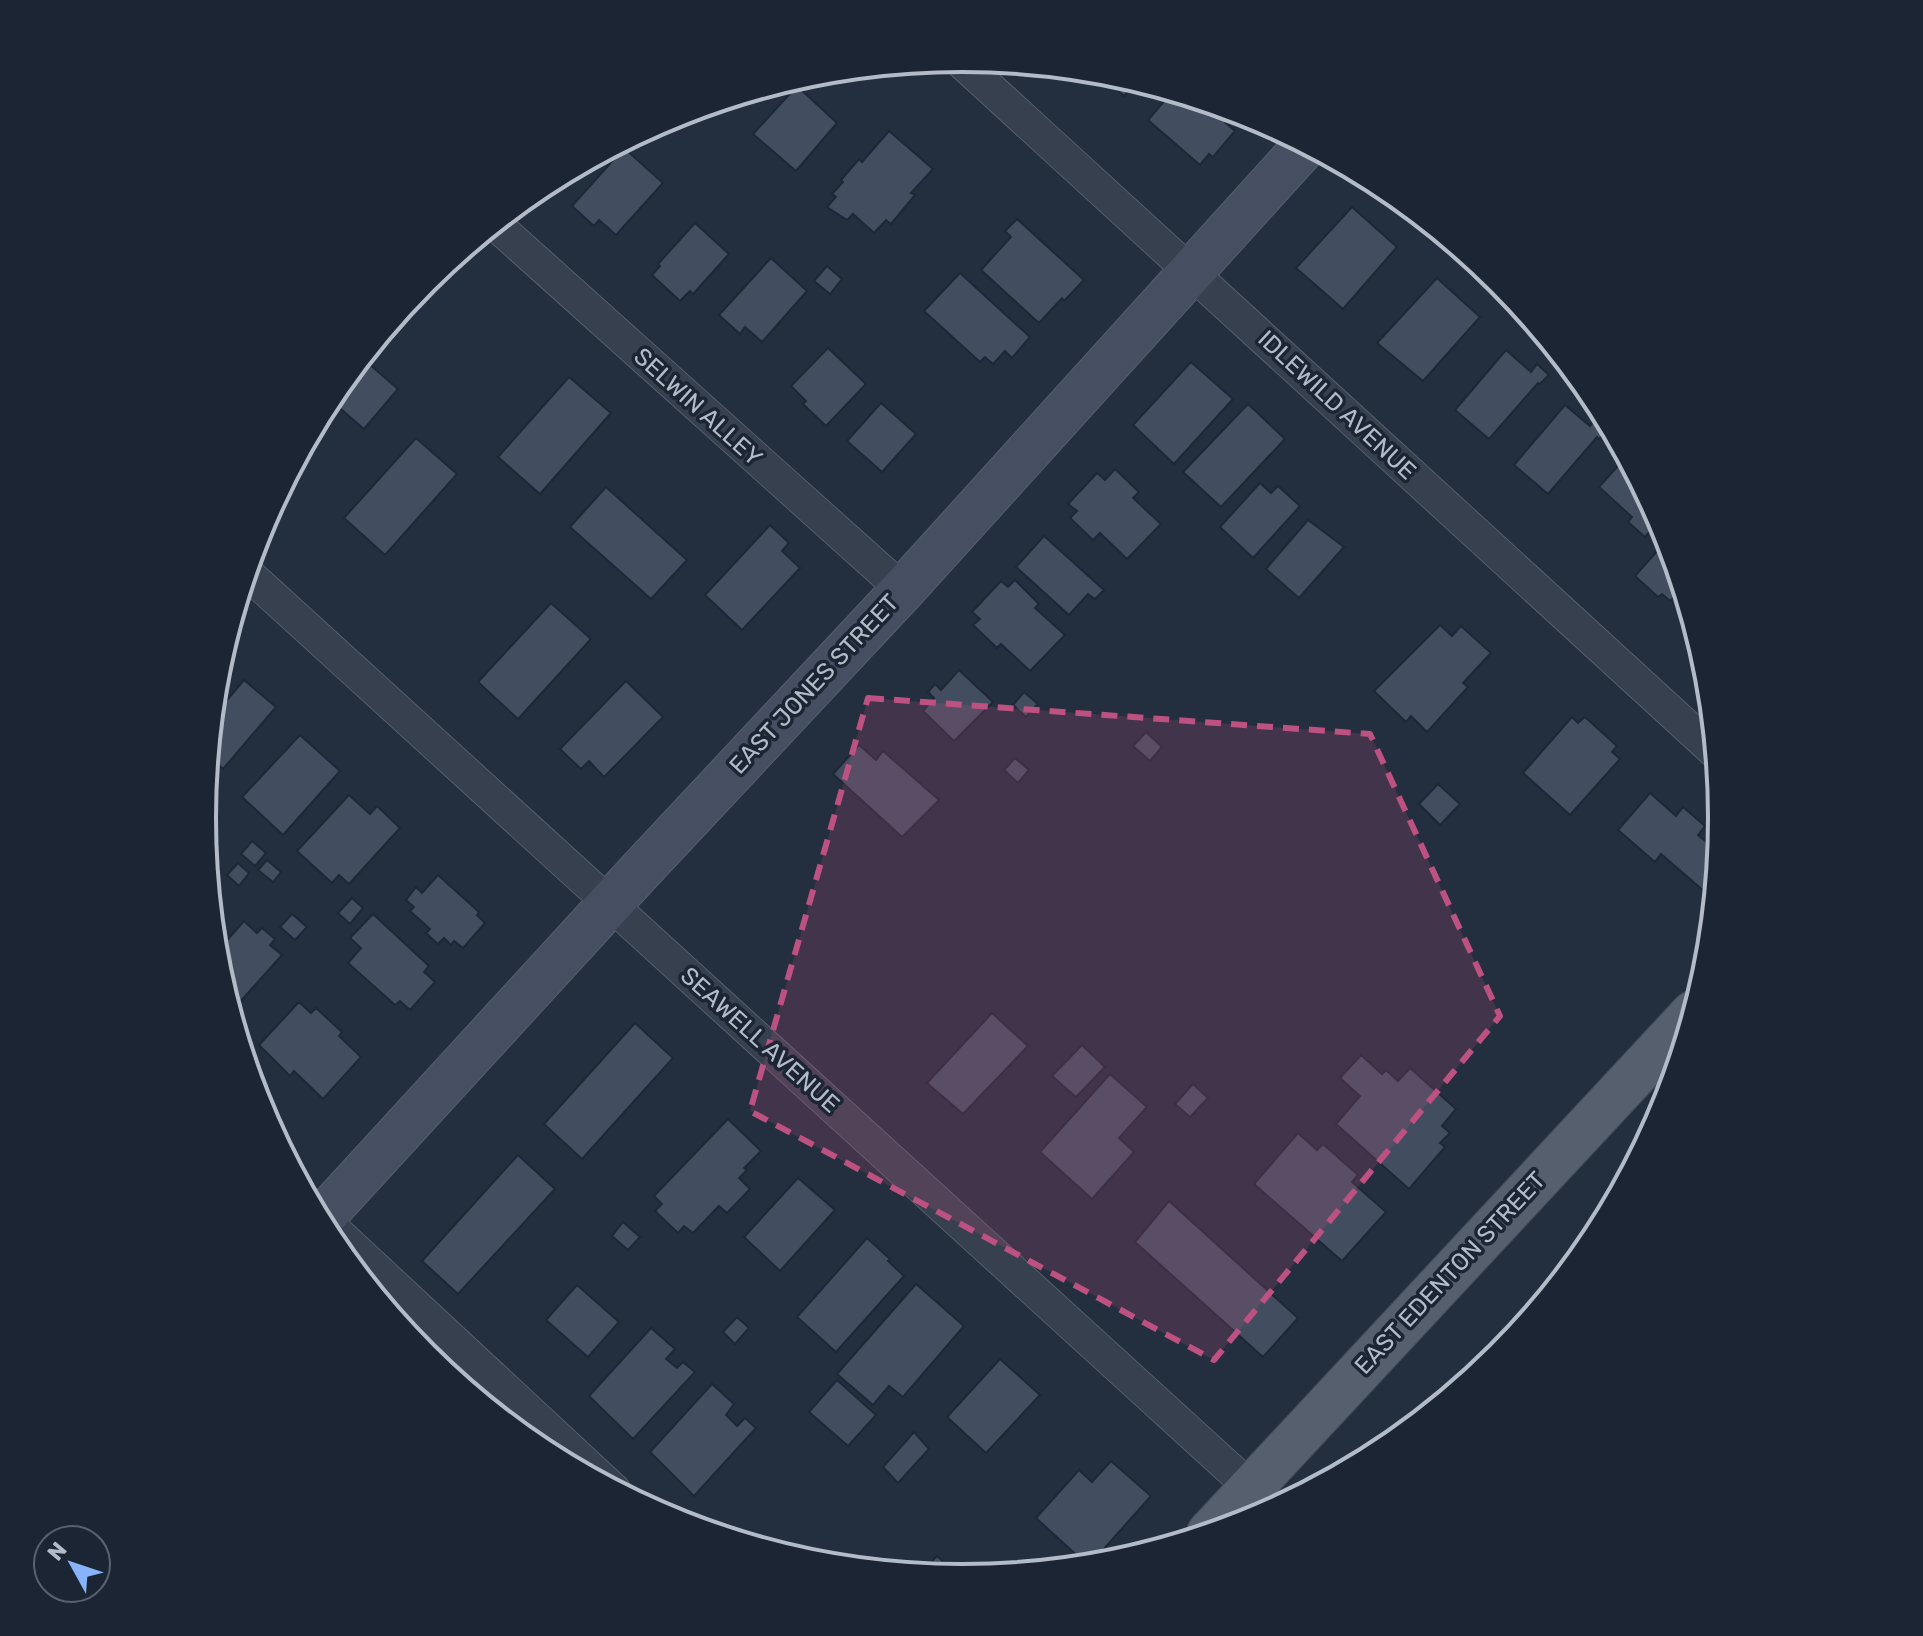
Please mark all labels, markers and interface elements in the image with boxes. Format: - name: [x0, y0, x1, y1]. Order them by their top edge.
- street label: IDLEWILD AVENUE: [1252, 325, 1422, 485]
- street label: SELWIN ALLEY: [628, 342, 768, 472]
- street label: EAST JONES STREET: [724, 588, 904, 780]
- street label: SEAWELL AVENUE: [675, 961, 845, 1119]
- street label: EAST EDENTON STREET: [1349, 1166, 1551, 1380]
- north arrow: [32, 1524, 112, 1604]
- text: N: [42, 1537, 72, 1566]

